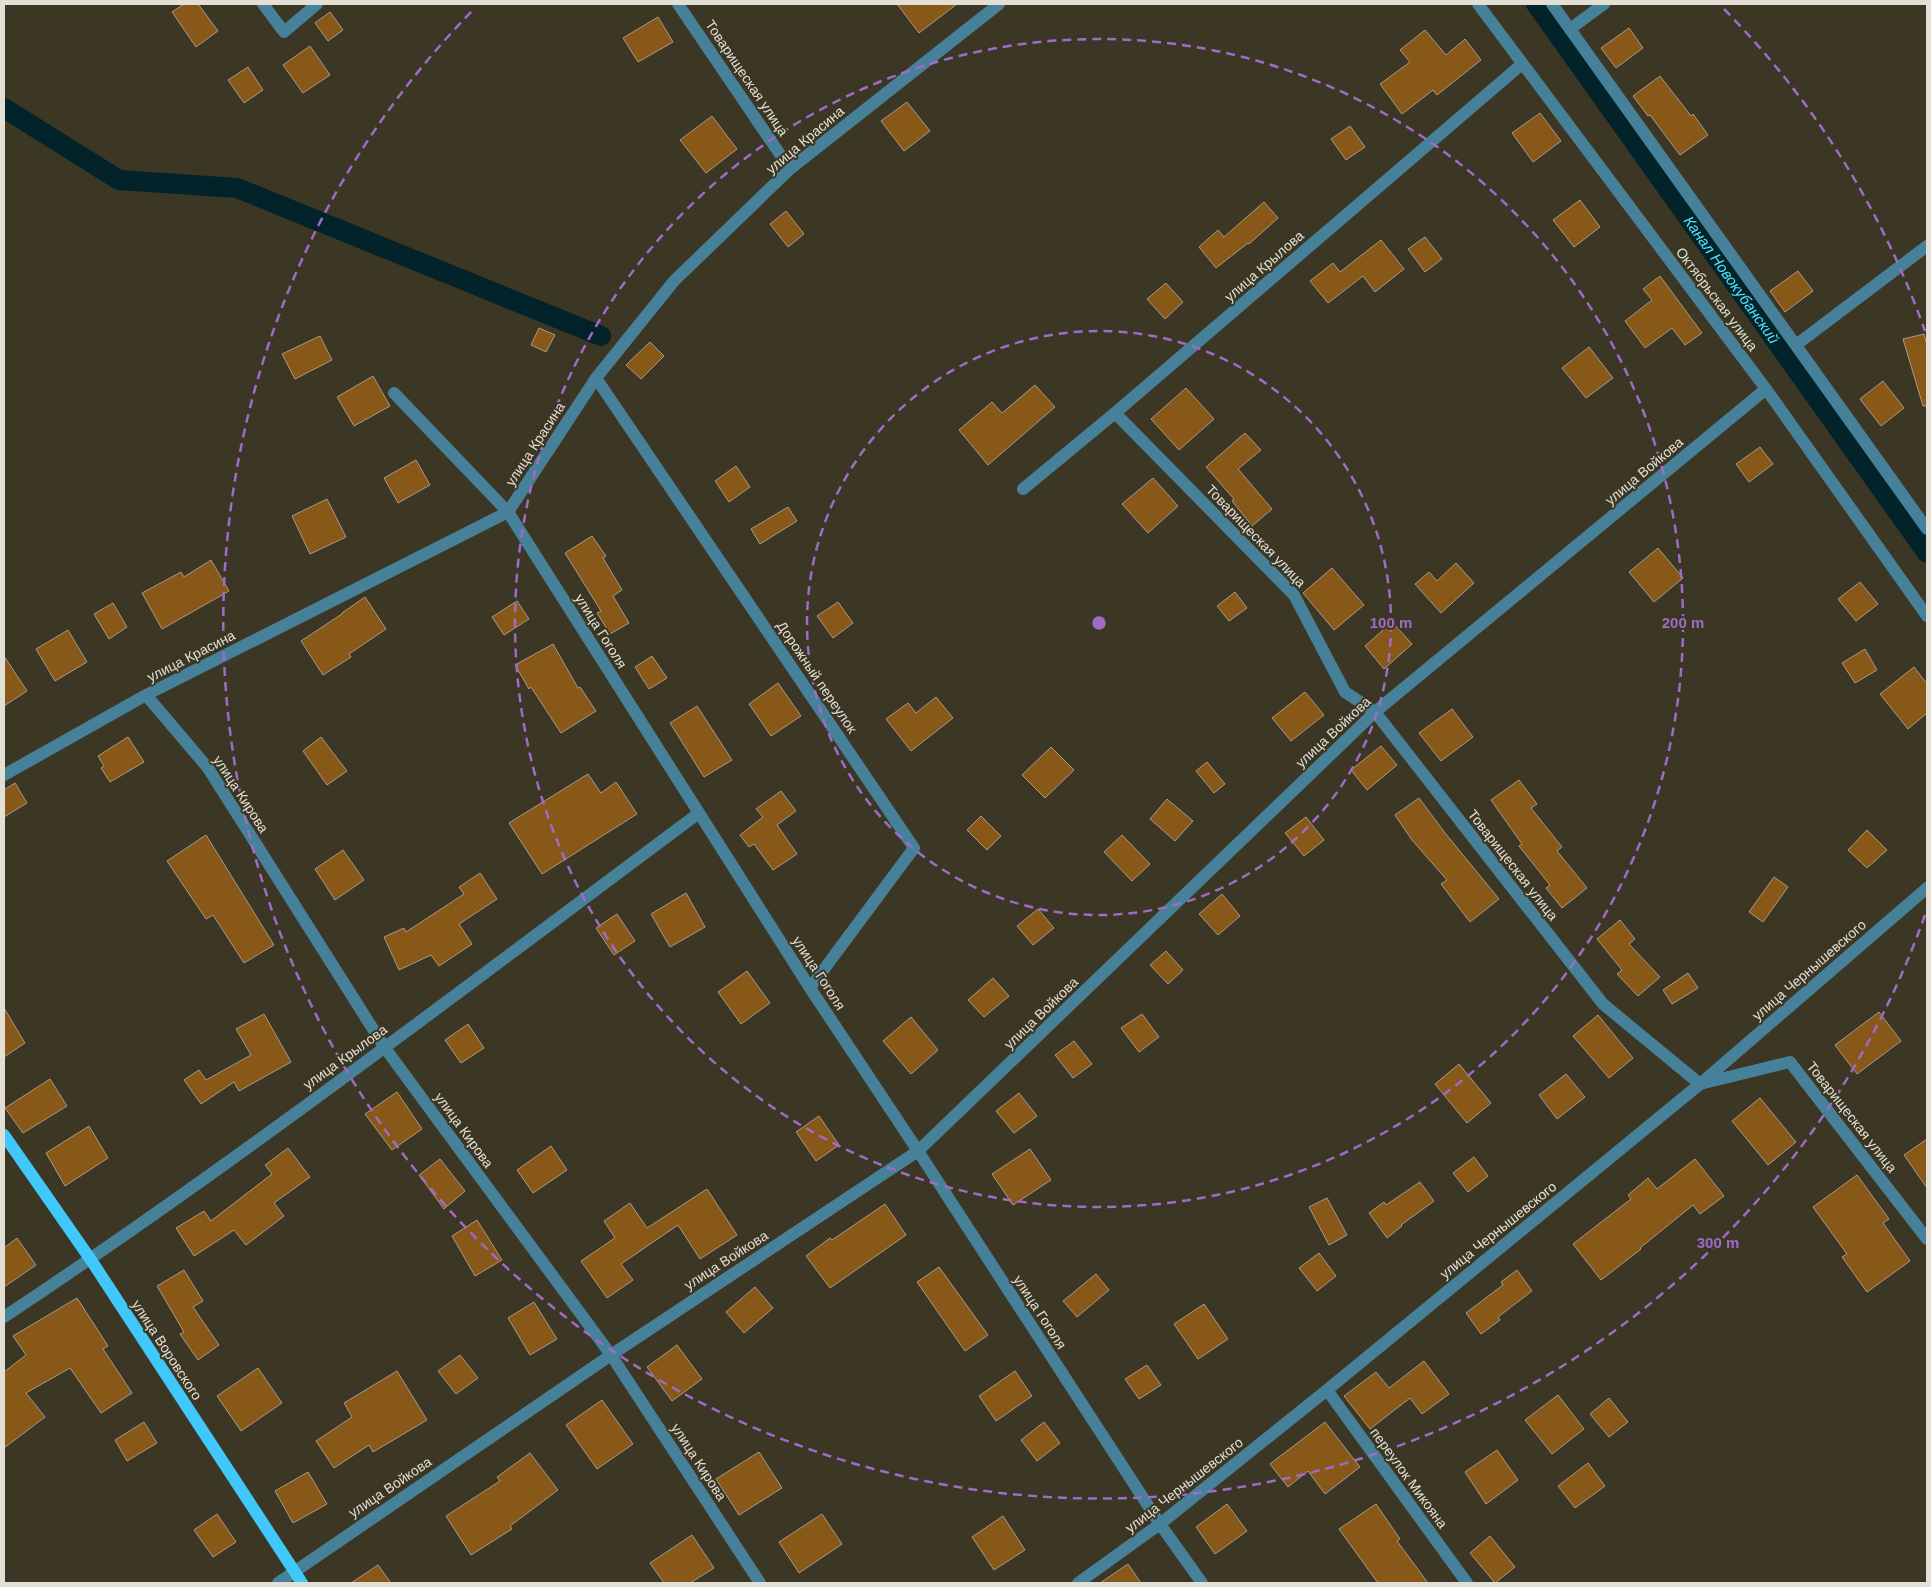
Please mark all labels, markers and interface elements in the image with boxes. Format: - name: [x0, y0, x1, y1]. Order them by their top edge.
- street label: Товарищеская улица: [702, 17, 792, 139]
- street label: улица Красина: [763, 103, 847, 177]
- water label: Канал Новокубанский: [1681, 212, 1784, 347]
- street label: улица Крылова: [1221, 227, 1307, 305]
- street label: Октябрьская улица: [1673, 244, 1761, 354]
- street label: улица Красина: [502, 399, 568, 489]
- street label: улица Войкова: [1602, 434, 1686, 508]
- street label: Товарищеская улица: [1203, 481, 1309, 591]
- street label: улица Гоголя: [572, 591, 630, 671]
- centre of rings: [1090, 614, 1108, 632]
- text: 100 m: [1370, 614, 1412, 631]
- text: 200 m: [1662, 614, 1704, 631]
- street label: Дорожный переулок: [774, 618, 861, 737]
- street label: улица Красина: [144, 627, 238, 685]
- street label: улица Войкова: [1292, 693, 1374, 771]
- street label: улица Кирова: [210, 752, 272, 836]
- street label: Товарищеская улица: [1465, 806, 1561, 924]
- street label: улица Чернышевского: [1749, 916, 1869, 1024]
- street label: улица Гоголя: [789, 933, 849, 1013]
- street label: улица Войкова: [1001, 974, 1081, 1052]
- street label: улица Крылова: [300, 1021, 390, 1093]
- street label: Товарищеская улица: [1804, 1058, 1900, 1176]
- street label: улица Кирова: [431, 1089, 497, 1171]
- street label: улица Чернышевского: [1437, 1178, 1560, 1282]
- street label: улица Войкова: [681, 1227, 771, 1293]
- text: 300 m: [1697, 1234, 1739, 1251]
- street label: улица Гоголя: [1010, 1272, 1070, 1352]
- street label: улица Воровского: [129, 1297, 205, 1403]
- street label: улица Кирова: [668, 1420, 730, 1504]
- street label: переулок Микояна: [1367, 1425, 1451, 1532]
- street label: улица Чернышевского: [1122, 1434, 1246, 1536]
- street label: улица Войкова: [346, 1453, 435, 1521]

